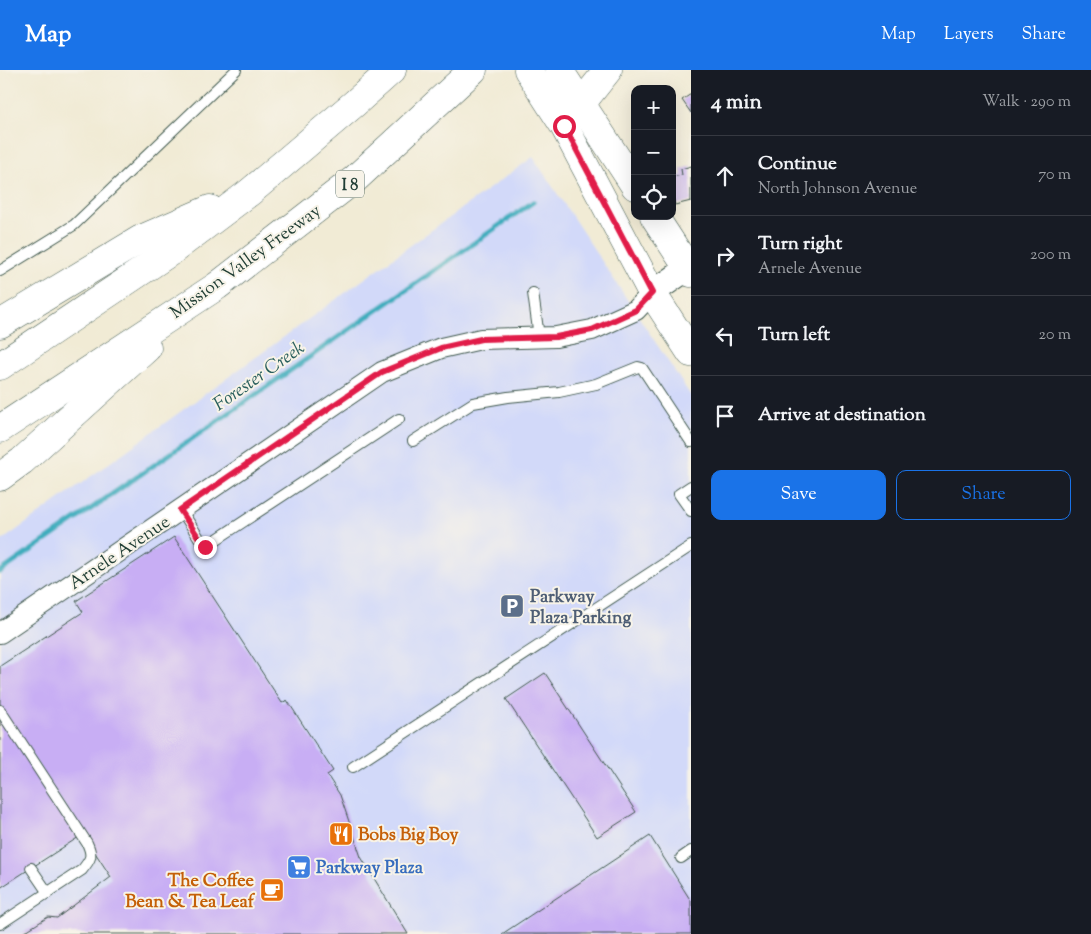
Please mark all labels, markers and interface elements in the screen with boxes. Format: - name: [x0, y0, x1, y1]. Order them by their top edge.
- text: Map: [25, 18, 71, 52]
- text: Map: [881, 22, 916, 48]
- text: Layers: [944, 22, 994, 48]
- text: Share: [1022, 22, 1066, 48]
- map controls: [631, 85, 676, 220]
- button: +: [631, 85, 676, 130]
- text: 4 min: [711, 88, 762, 118]
- text: Walk · 290 m: [982, 91, 1071, 114]
- route start: [553, 115, 576, 138]
- button: −: [631, 130, 676, 175]
- text: Continue: [758, 151, 837, 178]
- icon: ahead: [711, 162, 739, 190]
- text: 70 m: [1038, 164, 1071, 187]
- road number: I 8: [336, 170, 364, 198]
- button: locate: [631, 175, 676, 220]
- text: North Johnson Avenue: [758, 178, 917, 201]
- street label: Mission Valley Freeway: [165, 199, 327, 326]
- text: Turn right: [758, 231, 842, 258]
- icon: right: [711, 242, 739, 270]
- text: 200 m: [1030, 244, 1071, 267]
- text: Arnele Avenue: [758, 258, 862, 281]
- icon: left: [711, 322, 739, 350]
- text: Turn left: [758, 322, 830, 349]
- text: 20 m: [1038, 324, 1071, 347]
- water label: Forester Creek: [208, 335, 311, 419]
- icon: arrive: [711, 402, 739, 430]
- text: Arrive at destination: [758, 402, 926, 429]
- button: Save: [711, 470, 886, 520]
- button: Share: [896, 470, 1071, 520]
- street label: Arnele Avenue: [64, 510, 176, 597]
- route end: [194, 536, 217, 559]
- place label: Parkway Plaza Parking: [530, 585, 631, 632]
- parking icon: Parkway Plaza Parking: [499, 593, 525, 619]
- restaurant icon: Bobs Big Boy: [328, 821, 354, 847]
- place label: Bobs Big Boy: [358, 823, 458, 849]
- supermarket icon: Parkway Plaza: [286, 854, 312, 880]
- place label: Parkway Plaza: [316, 856, 424, 882]
- place label: The Coffee Bean & Tea Leaf: [125, 869, 256, 916]
- cafe icon: The Coffee Bean & Tea Leaf: [259, 877, 285, 903]

